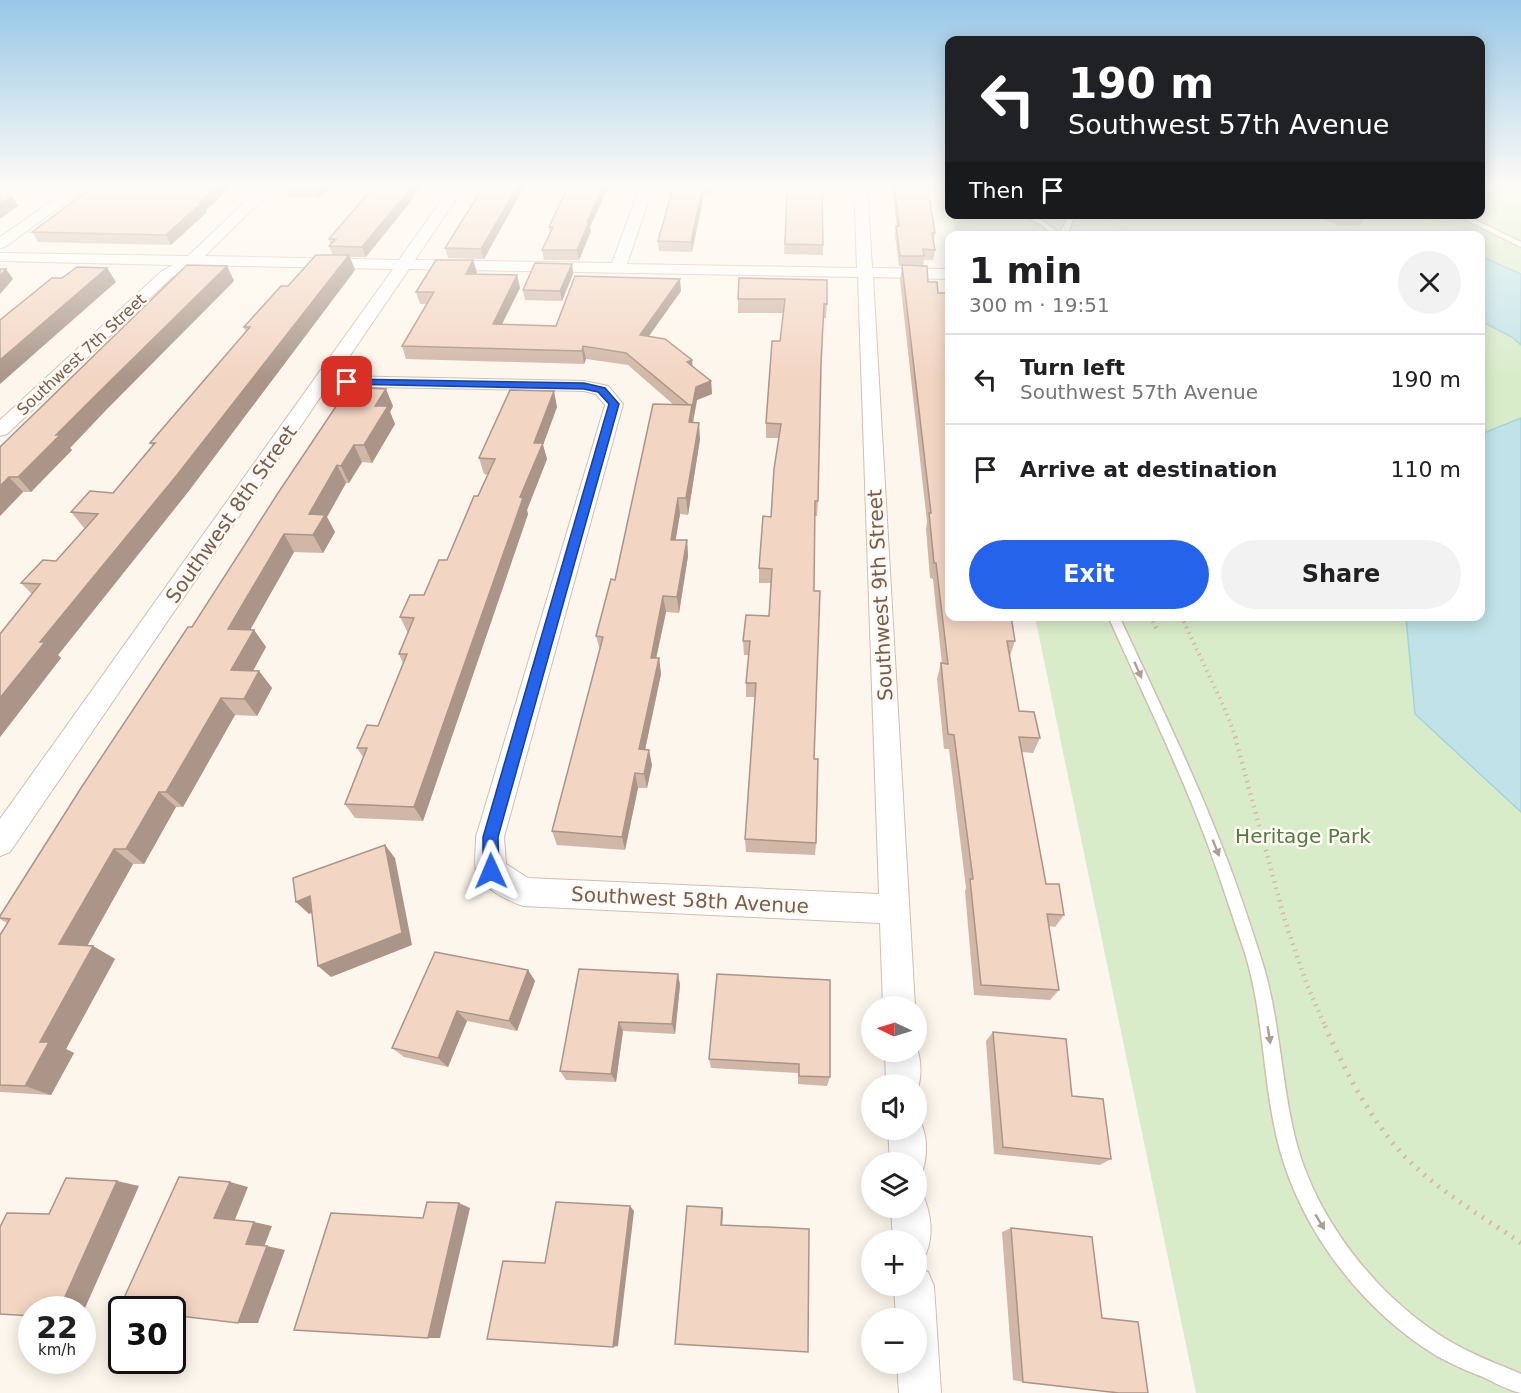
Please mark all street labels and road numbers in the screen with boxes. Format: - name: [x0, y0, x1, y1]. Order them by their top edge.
- street label: Southwest 7th Street: [13, 290, 150, 419]
- street label: Southwest 8th Street: [160, 420, 302, 608]
- street label: Southwest 9th Street: [862, 488, 898, 701]
- street label: Southwest 58th Avenue: [571, 882, 809, 918]

